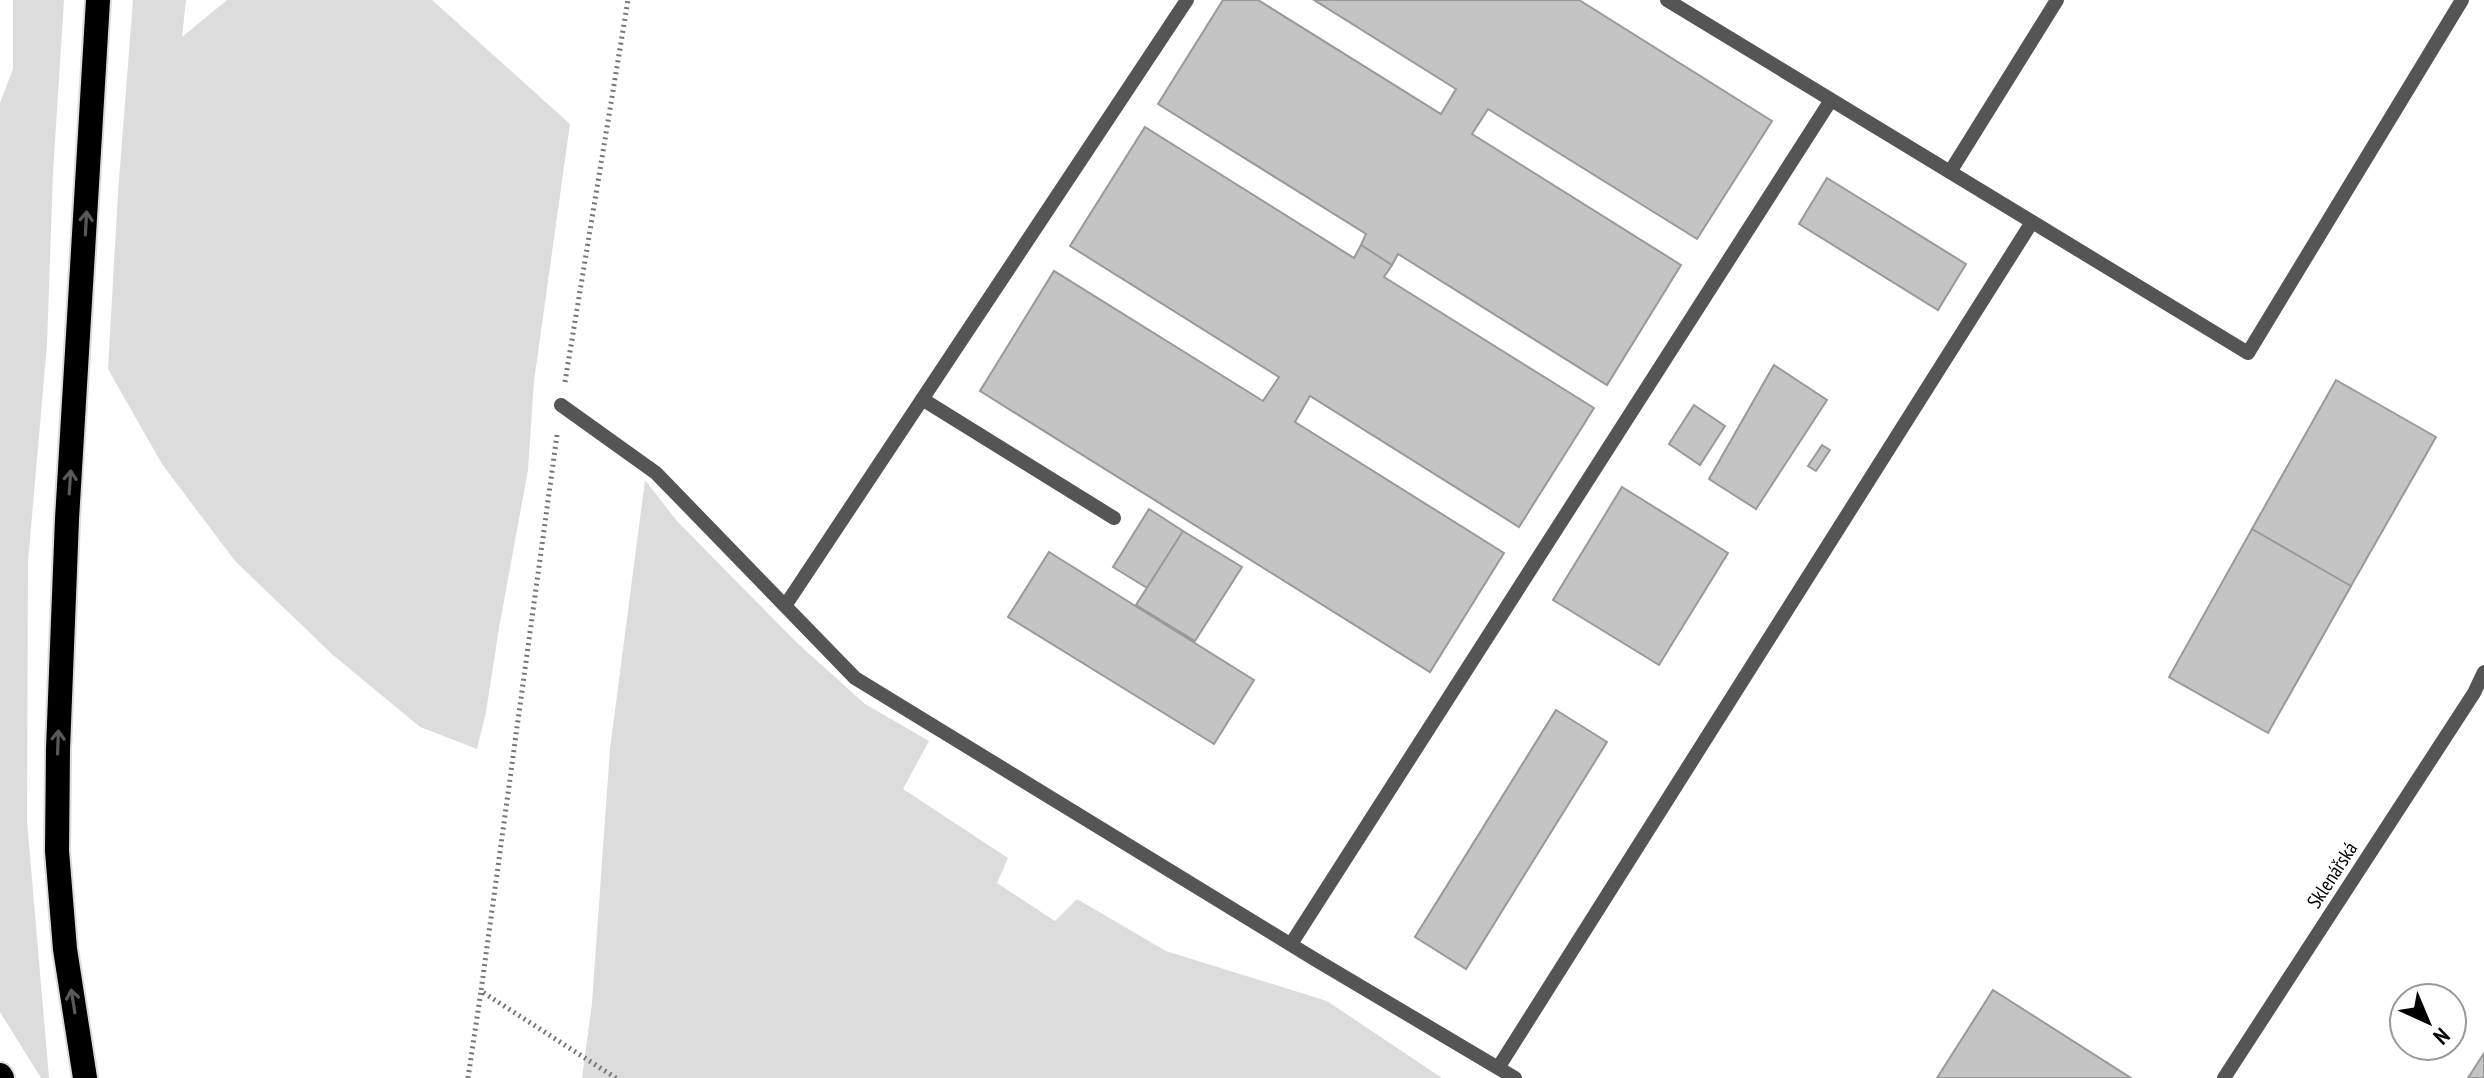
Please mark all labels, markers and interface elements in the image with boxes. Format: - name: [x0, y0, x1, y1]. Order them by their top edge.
- one-way arrow: [78, 210, 93, 237]
- one-way arrow: [62, 469, 77, 496]
- one-way arrow: [51, 729, 66, 756]
- street label: Sklenářská: [2301, 837, 2363, 913]
- north arrow: [2388, 982, 2468, 1062]
- one-way arrow: [65, 989, 80, 1014]
- text: N: [2428, 1022, 2456, 1051]

